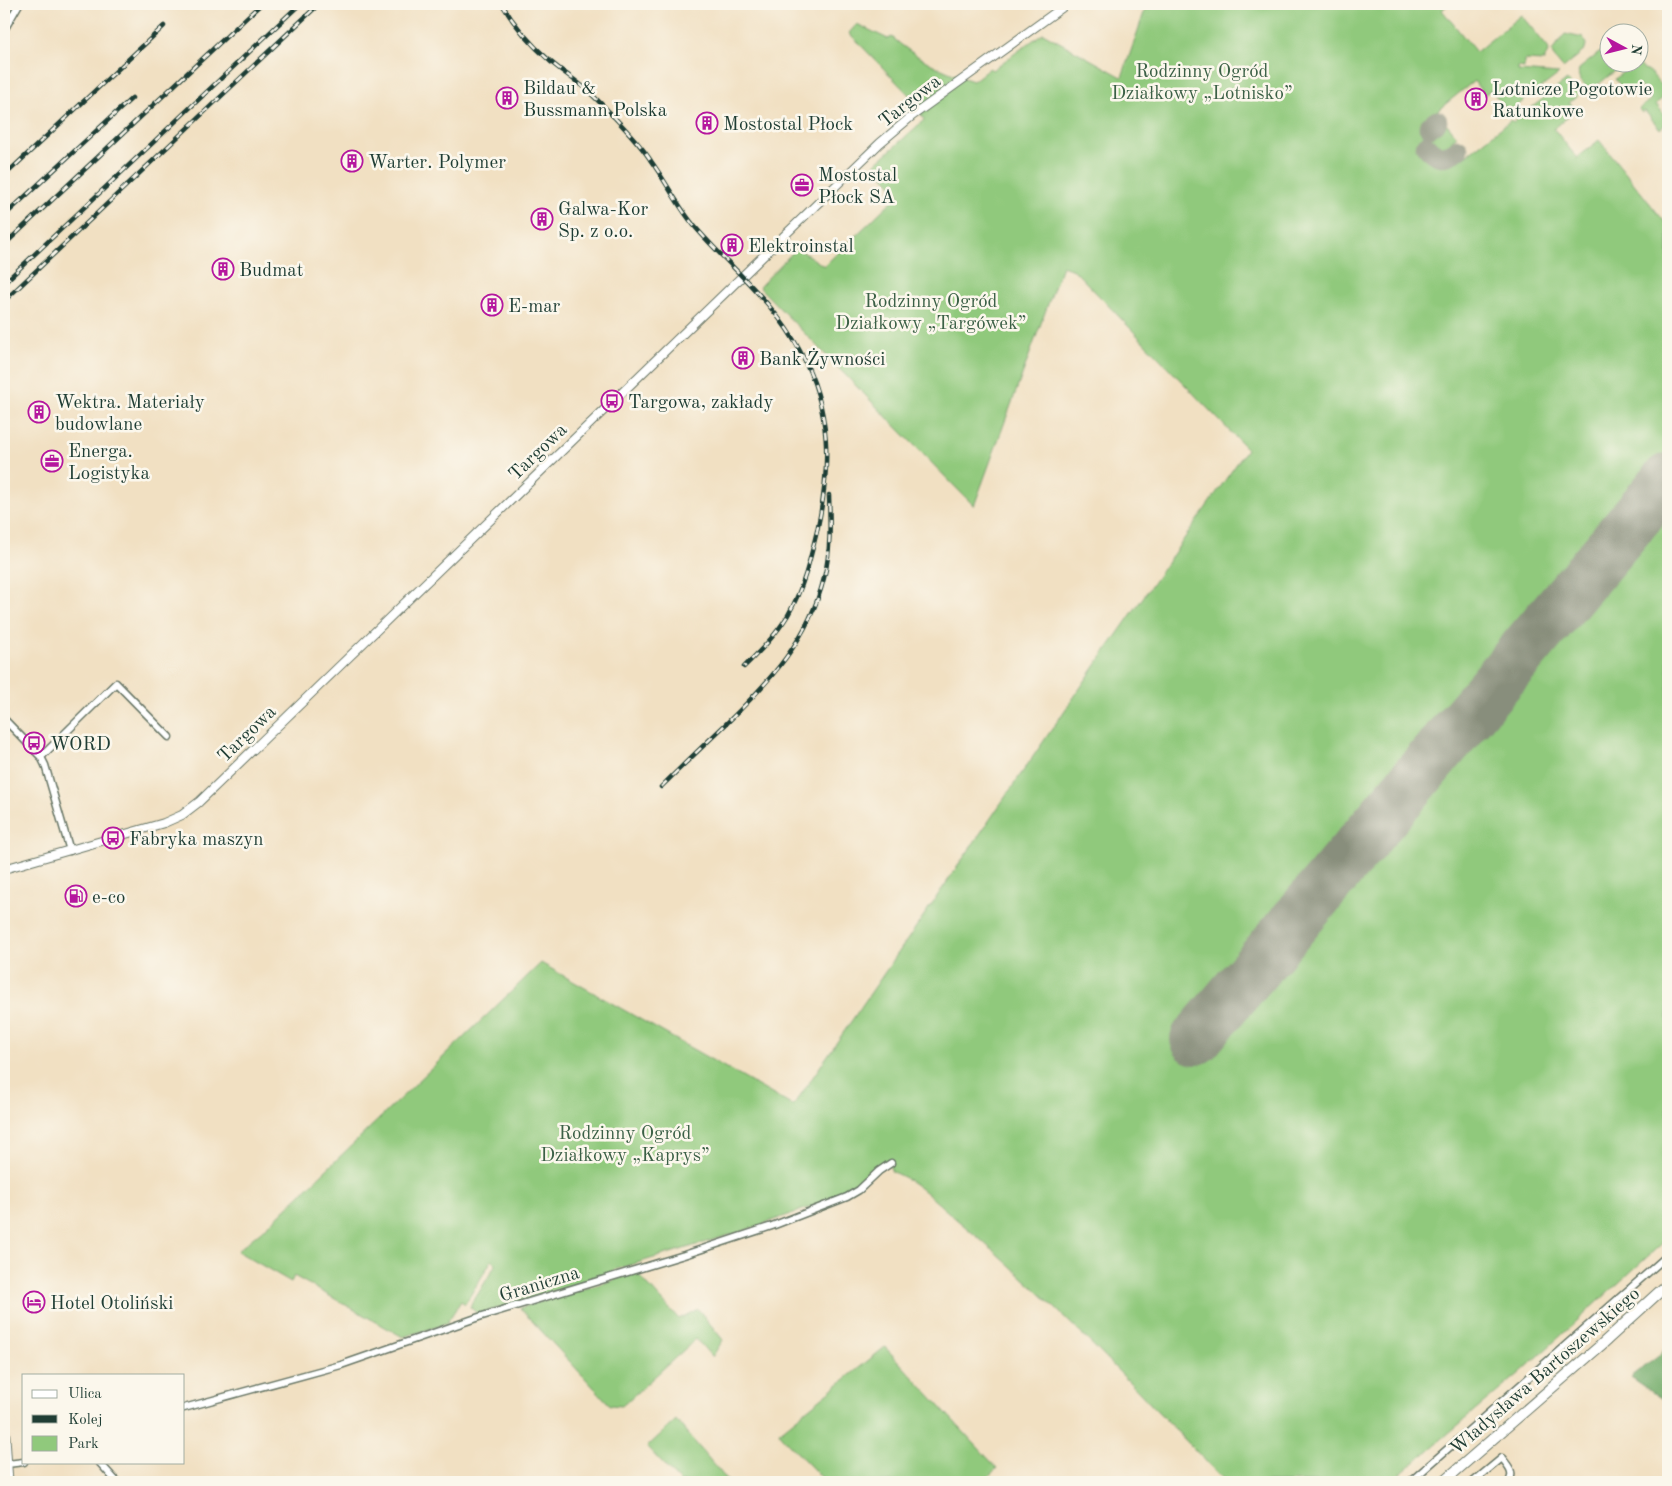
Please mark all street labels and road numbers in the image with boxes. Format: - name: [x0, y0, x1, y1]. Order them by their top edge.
- street label: Targowa: [876, 72, 945, 132]
- street label: Targowa: [506, 420, 572, 485]
- street label: Targowa: [215, 702, 281, 767]
- street label: Graniczna: [497, 1264, 583, 1307]
- street label: Władysława Bartoszewskiego: [1447, 1285, 1644, 1459]

